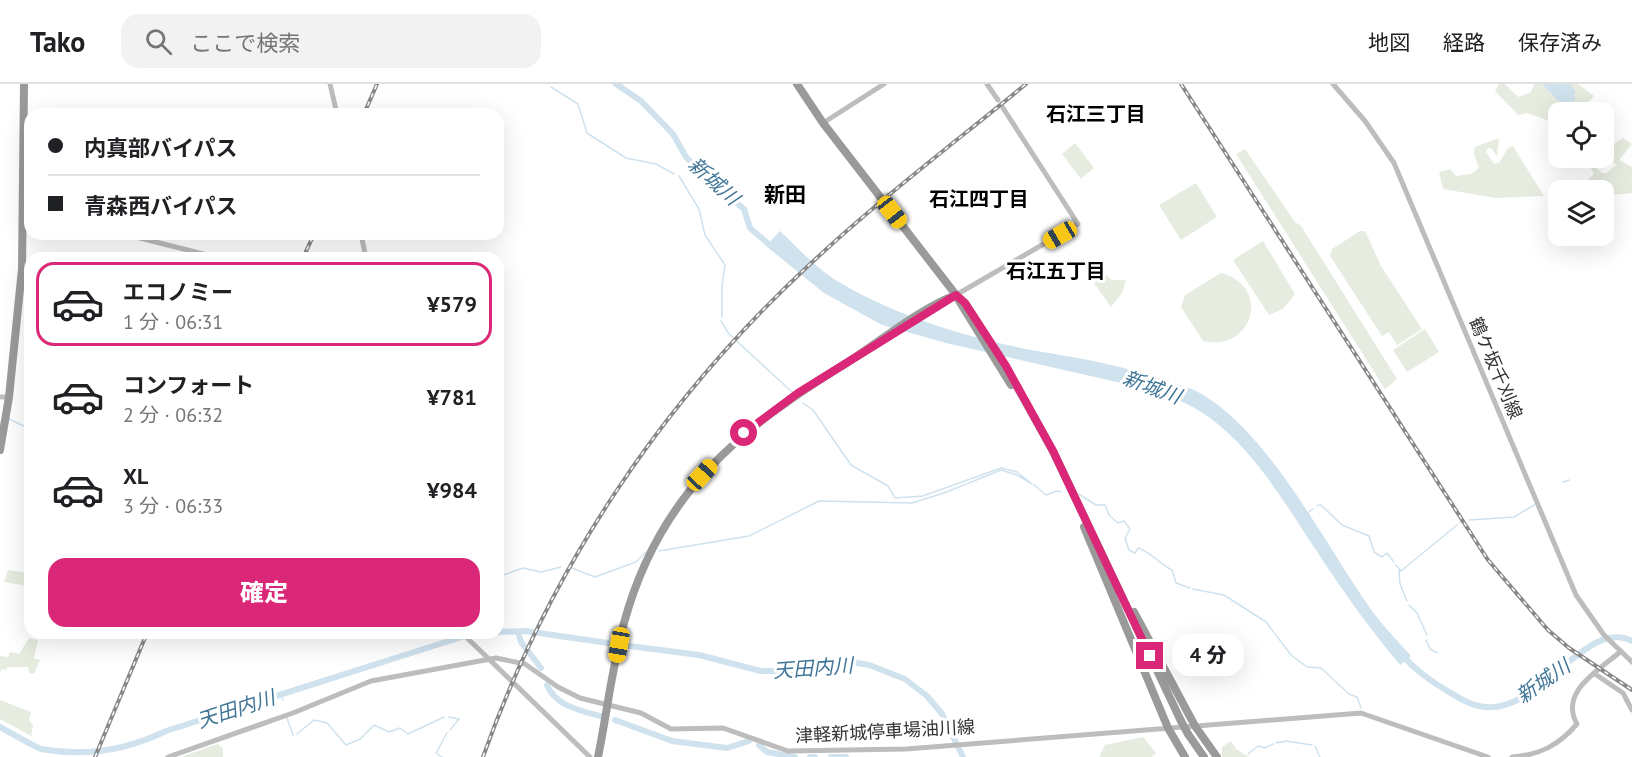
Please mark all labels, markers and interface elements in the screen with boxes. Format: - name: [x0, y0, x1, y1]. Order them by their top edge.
- search box: [121, 14, 541, 68]
- text: Tako: [30, 23, 85, 60]
- icon: search: [142, 25, 175, 58]
- text: ここで検索: [190, 29, 300, 57]
- text: 地図: [1368, 29, 1410, 56]
- text: 経路: [1443, 29, 1485, 56]
- text: 保存済み: [1518, 29, 1602, 56]
- district label: 石江三丁目: [1046, 101, 1146, 127]
- map controls: [1548, 102, 1614, 246]
- button: locate: [1548, 102, 1614, 168]
- text: 内真部バイパス: [84, 134, 238, 162]
- water label: 新城川: [683, 151, 746, 212]
- button: layers: [1548, 180, 1614, 246]
- district label: 新田: [764, 181, 806, 208]
- district label: 石江四丁目: [929, 186, 1029, 212]
- text: 青森西バイパス: [84, 192, 238, 220]
- car: [874, 192, 910, 232]
- car: [1040, 218, 1080, 252]
- district label: 石江五丁目: [1006, 258, 1106, 284]
- icon: car: [51, 277, 105, 331]
- text: エコノミー: [123, 278, 233, 306]
- text: ¥579: [427, 290, 477, 318]
- text: 1 分 · 06:31: [123, 309, 223, 335]
- street label: 鶴ケ坂千刈線: [1464, 314, 1528, 422]
- water label: 新城川: [1119, 365, 1187, 410]
- icon: car: [51, 370, 105, 424]
- text: コンフォート: [123, 371, 254, 399]
- text: ¥781: [427, 383, 477, 411]
- text: 2 分 · 06:32: [123, 402, 223, 428]
- route start: [730, 419, 757, 446]
- car: [683, 456, 721, 494]
- text: XL: [123, 462, 148, 490]
- icon: car: [51, 463, 105, 517]
- text: ¥984: [427, 476, 477, 504]
- text: 3 分 · 06:33: [123, 493, 223, 519]
- button: 確定: [48, 558, 480, 627]
- car: [607, 626, 631, 664]
- callout: 4 分: [1171, 635, 1243, 677]
- route end: [1136, 642, 1163, 669]
- text: 4 分: [1190, 642, 1226, 668]
- water label: 天田内川: [772, 652, 856, 684]
- water label: 新城川: [1511, 652, 1577, 709]
- water label: 天田内川: [194, 684, 280, 734]
- street label: 津軽新城停車場油川線: [795, 715, 975, 747]

